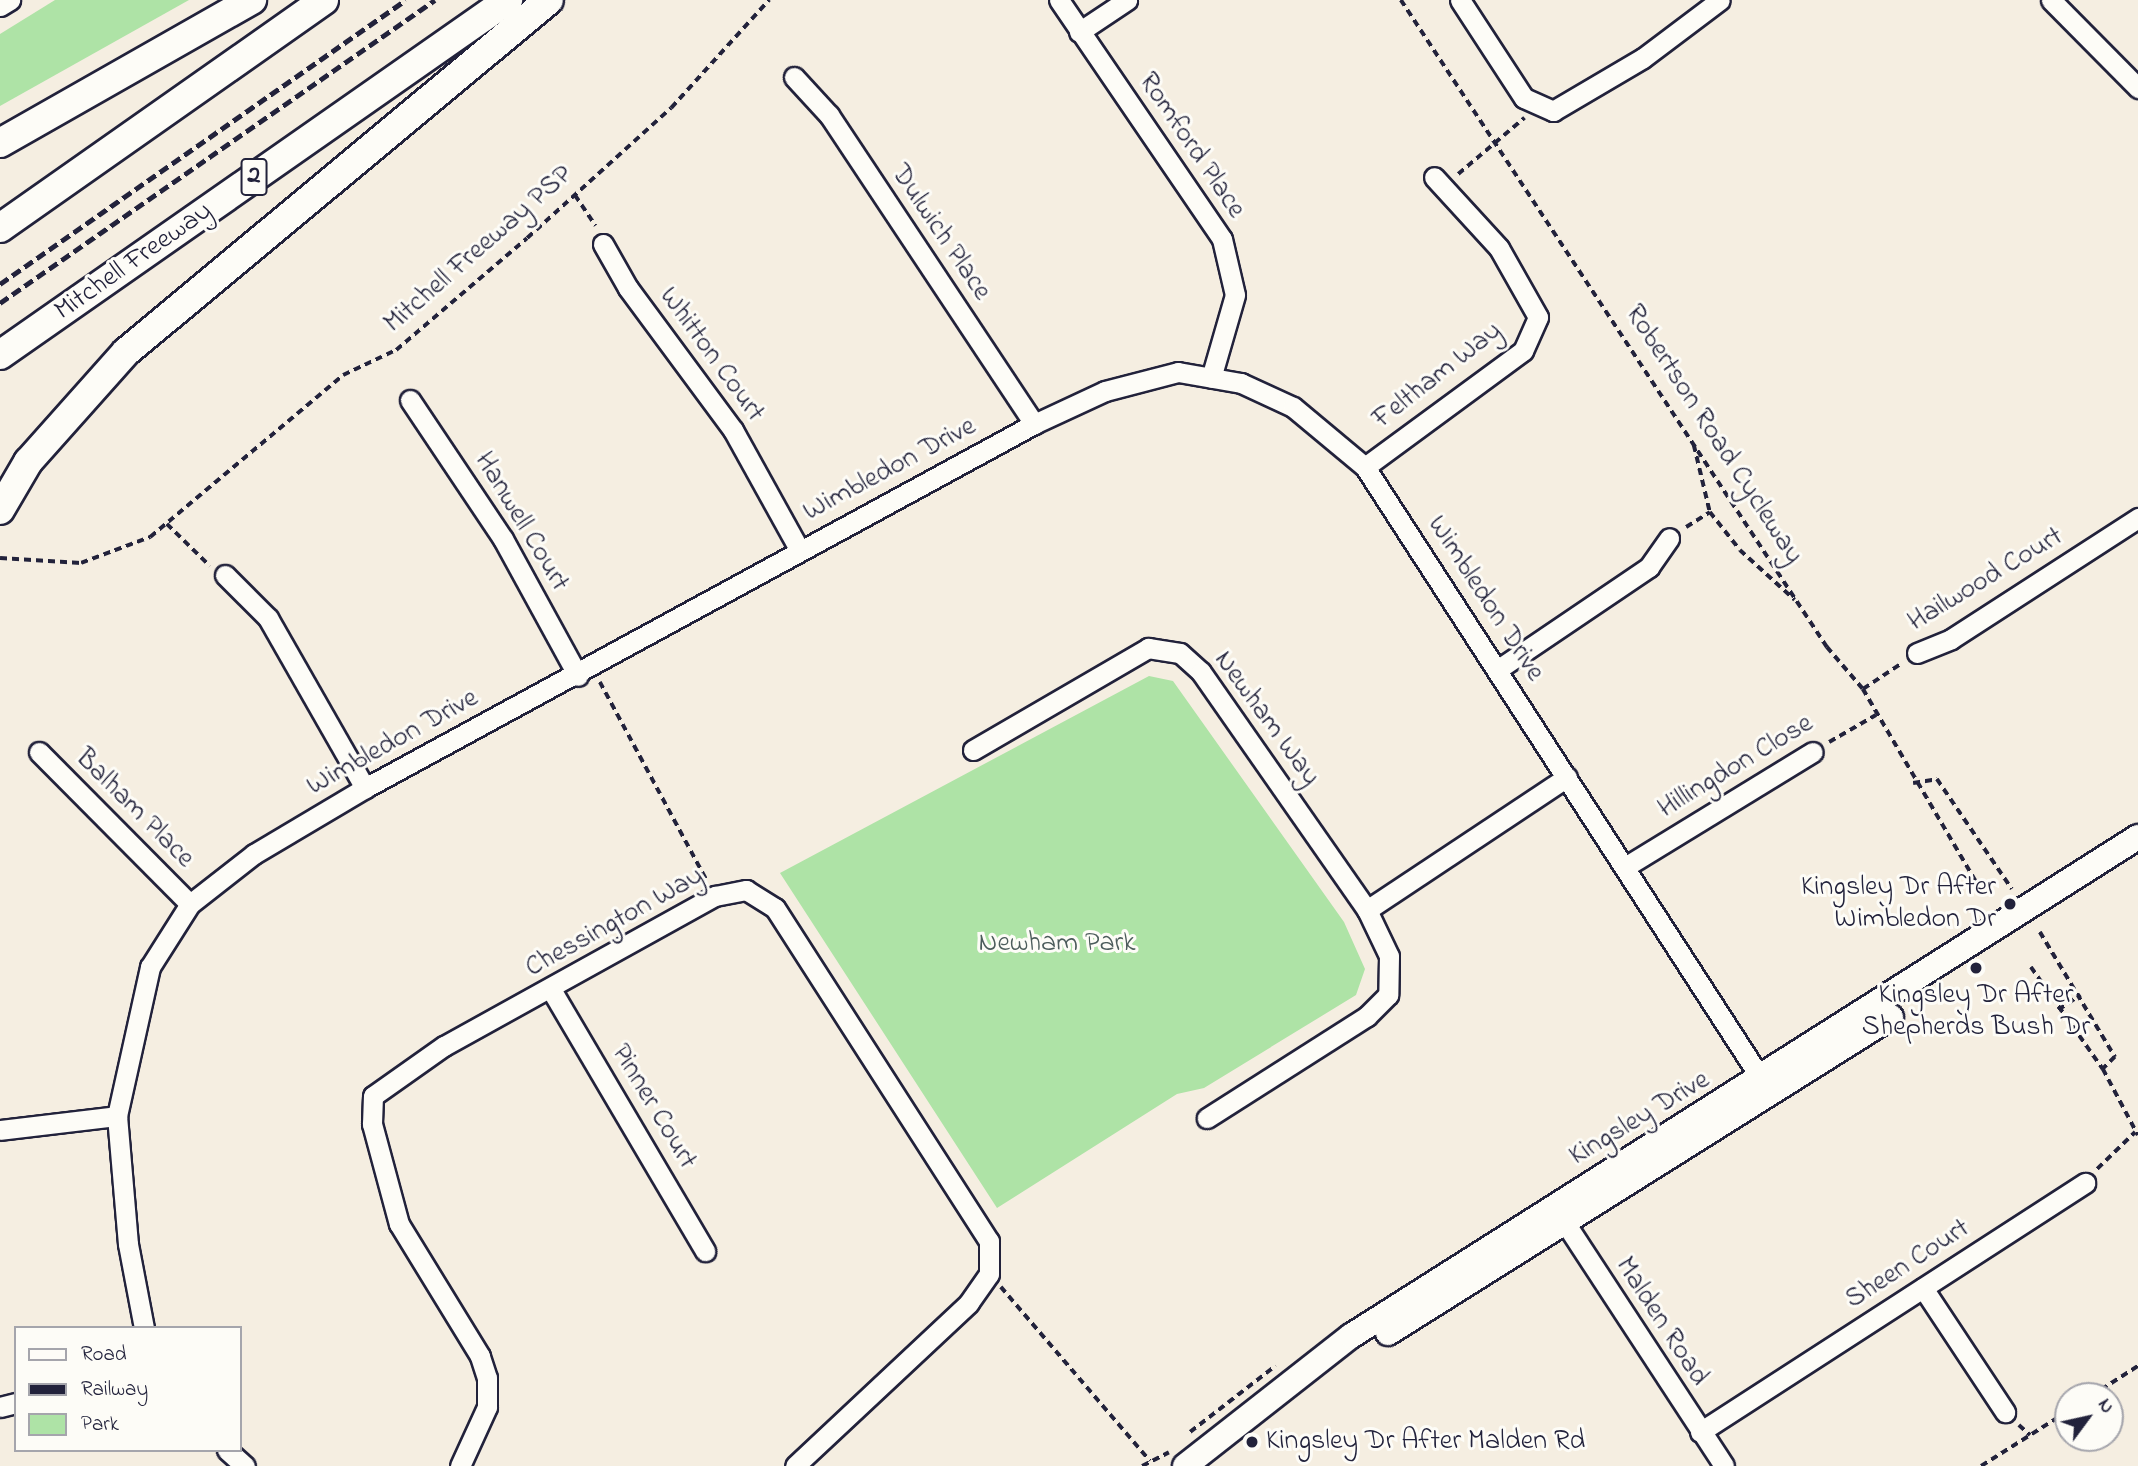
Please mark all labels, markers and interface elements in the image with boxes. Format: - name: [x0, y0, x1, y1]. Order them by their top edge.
- street label: Romford Place: [1130, 67, 1252, 225]
- road number: 2: [240, 154, 268, 200]
- street label: Mitchell Freeway PSP: [378, 159, 580, 341]
- street label: Dulwich Place: [882, 159, 998, 307]
- street label: Mitchell Freeway: [49, 195, 219, 329]
- street label: Whitton Court: [651, 281, 771, 429]
- street label: Robertson Road Cycleway: [1616, 299, 1810, 571]
- street label: Feltham Way: [1367, 315, 1509, 437]
- street label: Wimbledon Drive: [798, 410, 982, 530]
- street label: Hanwell Court: [466, 446, 576, 598]
- street label: Wimbledon Drive: [1419, 510, 1551, 688]
- street label: Hailwood Court: [1902, 521, 2070, 639]
- street label: Newham Way: [1206, 645, 1326, 793]
- street label: Wimbledon Drive: [301, 682, 485, 804]
- street label: Hillingdon Close: [1652, 708, 1820, 826]
- street label: Balham Place: [67, 742, 201, 876]
- street label: Chessington Way: [520, 860, 710, 986]
- place label: Kingsley Dr After Wimbledon Dr: [1801, 871, 1996, 937]
- marker: Kingsley Dr After Wimbledon Dr: [2002, 896, 2018, 912]
- park label: Newham Park: [979, 927, 1135, 961]
- marker: Kingsley Dr After Shepherds Bush Dr: [1968, 960, 1984, 976]
- place label: Kingsley Dr After Shepherds Bush Dr: [1862, 979, 2090, 1045]
- street label: Pinner Court: [603, 1039, 703, 1175]
- street label: Kingsley Drive: [1564, 1064, 1716, 1174]
- street label: Sheen Court: [1840, 1212, 1976, 1318]
- street label: Malden Road: [1607, 1251, 1715, 1393]
- legend: [14, 1326, 242, 1452]
- text: Road: [81, 1340, 127, 1370]
- text: Railway: [81, 1375, 148, 1405]
- north arrow: [2054, 1382, 2124, 1452]
- text: N: [2091, 1394, 2120, 1419]
- text: Park: [81, 1410, 119, 1440]
- place label: Kingsley Dr After Malden Rd: [1266, 1425, 1585, 1459]
- marker: Kingsley Dr After Malden Rd: [1244, 1434, 1260, 1450]

